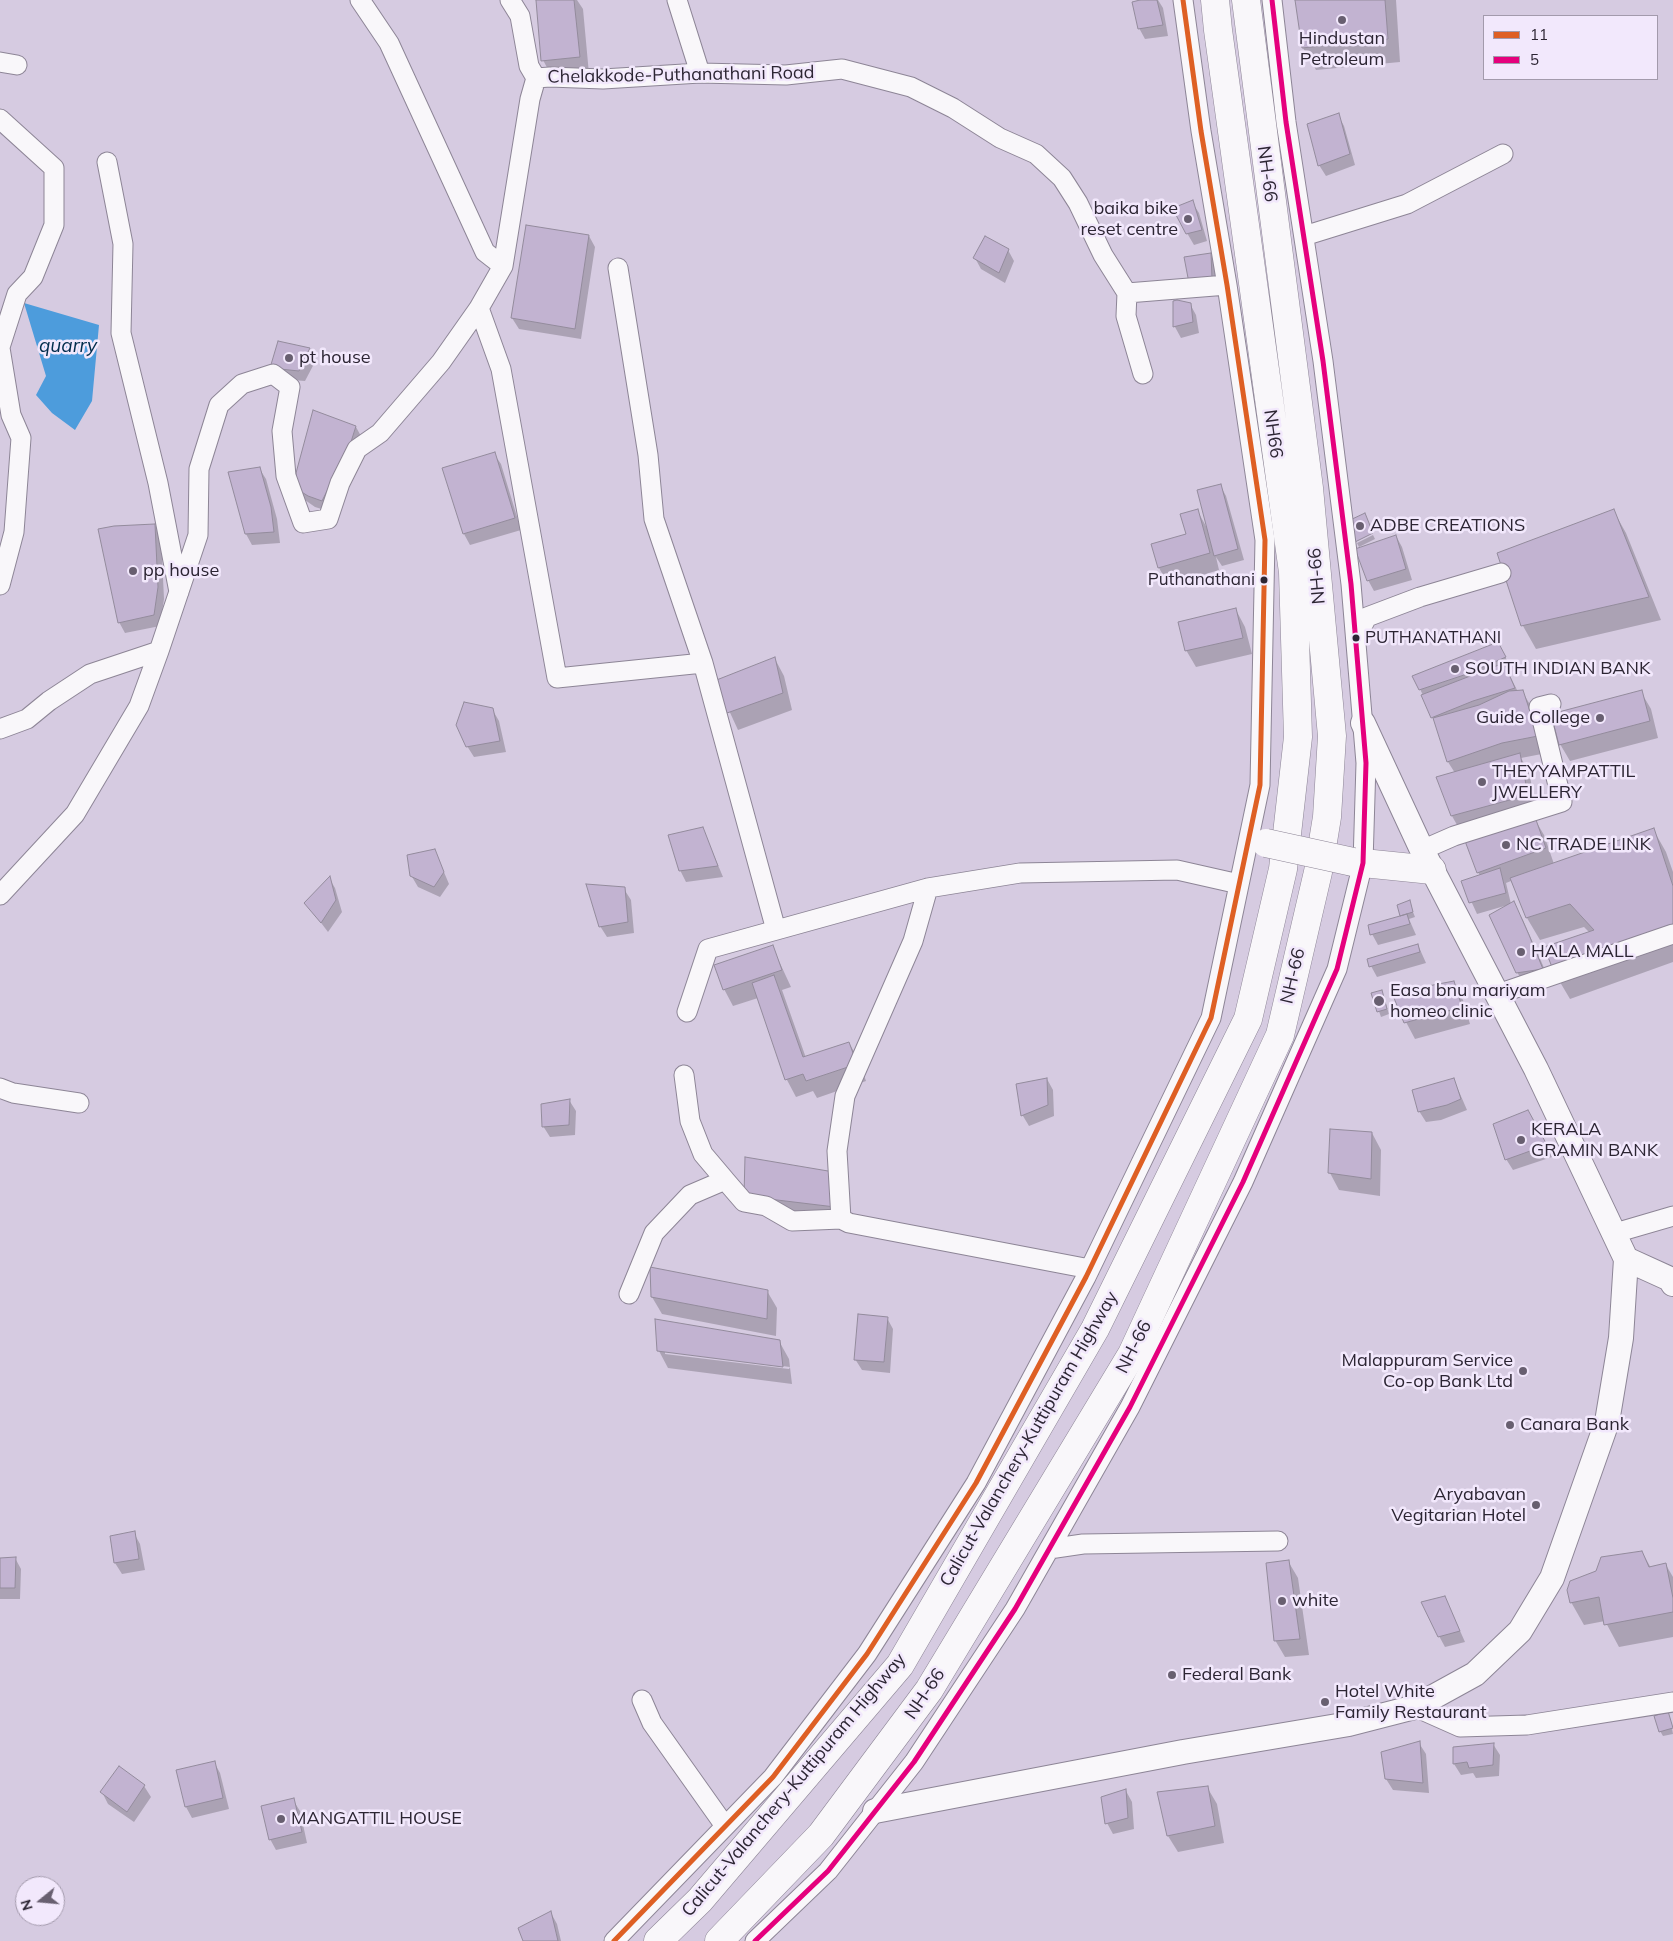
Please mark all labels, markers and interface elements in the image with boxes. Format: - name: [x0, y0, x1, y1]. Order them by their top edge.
- marker: Hindustan Petroleum: [1336, 14, 1348, 26]
- legend: [1483, 15, 1658, 80]
- text: 11: [1530, 25, 1548, 44]
- place label: Hindustan Petroleum: [1299, 28, 1385, 70]
- text: 5: [1530, 50, 1539, 69]
- street label: Chelakkode-Puthanathani Road: [547, 62, 815, 88]
- street label: NH-66: [1252, 145, 1282, 203]
- place label: baika bike reset centre: [1080, 198, 1178, 240]
- marker: baika bike reset centre: [1182, 213, 1194, 225]
- water label: quarry: [39, 335, 97, 357]
- place label: pt house: [299, 347, 371, 369]
- marker: pt house: [283, 352, 295, 364]
- street label: NH66: [1259, 408, 1287, 460]
- place label: ADBE CREATIONS: [1370, 515, 1525, 537]
- marker: ADBE CREATIONS: [1354, 520, 1366, 532]
- street label: NH-66: [1304, 547, 1330, 605]
- place label: pp house: [143, 560, 219, 582]
- marker: pp house: [127, 565, 139, 577]
- place label: Puthanathani: [1148, 570, 1255, 590]
- marker: Puthanathani: [1259, 575, 1269, 585]
- place label: PUTHANATHANI: [1365, 628, 1501, 648]
- marker: PUTHANATHANI: [1351, 633, 1361, 643]
- place label: SOUTH INDIAN BANK: [1465, 658, 1650, 680]
- marker: SOUTH INDIAN BANK: [1449, 663, 1461, 675]
- place label: Guide College: [1476, 707, 1590, 729]
- marker: Guide College: [1594, 712, 1606, 724]
- place label: THEYYAMPATTIL JWELLERY: [1492, 761, 1635, 804]
- marker: THEYYAMPATTIL JWELLERY: [1476, 776, 1488, 788]
- place label: NC TRADE LINK: [1516, 834, 1651, 856]
- marker: NC TRADE LINK: [1500, 839, 1512, 851]
- place label: HALA MALL: [1531, 941, 1634, 963]
- street label: NH-66: [1276, 946, 1310, 1006]
- marker: HALA MALL: [1515, 946, 1527, 958]
- place label: Easa bnu mariyam homeo clinic: [1390, 980, 1546, 1022]
- marker: Easa bnu mariyam homeo clinic: [1372, 994, 1386, 1008]
- place label: KERALA GRAMIN BANK: [1531, 1119, 1658, 1162]
- marker: KERALA GRAMIN BANK: [1515, 1134, 1527, 1146]
- street label: Calicut-Valanchery-Kuttipuram Highway: [935, 1288, 1123, 1590]
- street label: NH-66: [1112, 1317, 1156, 1377]
- place label: Malappuram Service Co-op Bank Ltd: [1341, 1350, 1513, 1392]
- marker: Malappuram Service Co-op Bank Ltd: [1517, 1365, 1529, 1377]
- place label: Canara Bank: [1520, 1414, 1629, 1436]
- marker: Canara Bank: [1504, 1419, 1516, 1431]
- place label: Aryabavan Vegitarian Hotel: [1391, 1484, 1526, 1526]
- marker: Aryabavan Vegitarian Hotel: [1530, 1499, 1542, 1511]
- place label: white: [1292, 1590, 1338, 1612]
- marker: white: [1276, 1595, 1288, 1607]
- street label: Calicut-Valanchery-Kuttipuram Highway: [677, 1649, 911, 1921]
- place label: Federal Bank: [1182, 1664, 1291, 1686]
- street label: NH-66: [900, 1665, 950, 1723]
- marker: Federal Bank: [1166, 1669, 1178, 1681]
- place label: Hotel White Family Restaurant: [1335, 1681, 1487, 1724]
- marker: Hotel White Family Restaurant: [1319, 1696, 1331, 1708]
- place label: MANGATTIL HOUSE: [291, 1808, 462, 1830]
- marker: MANGATTIL HOUSE: [275, 1813, 287, 1825]
- north arrow: [15, 1876, 65, 1926]
- text: N: [16, 1897, 37, 1913]

